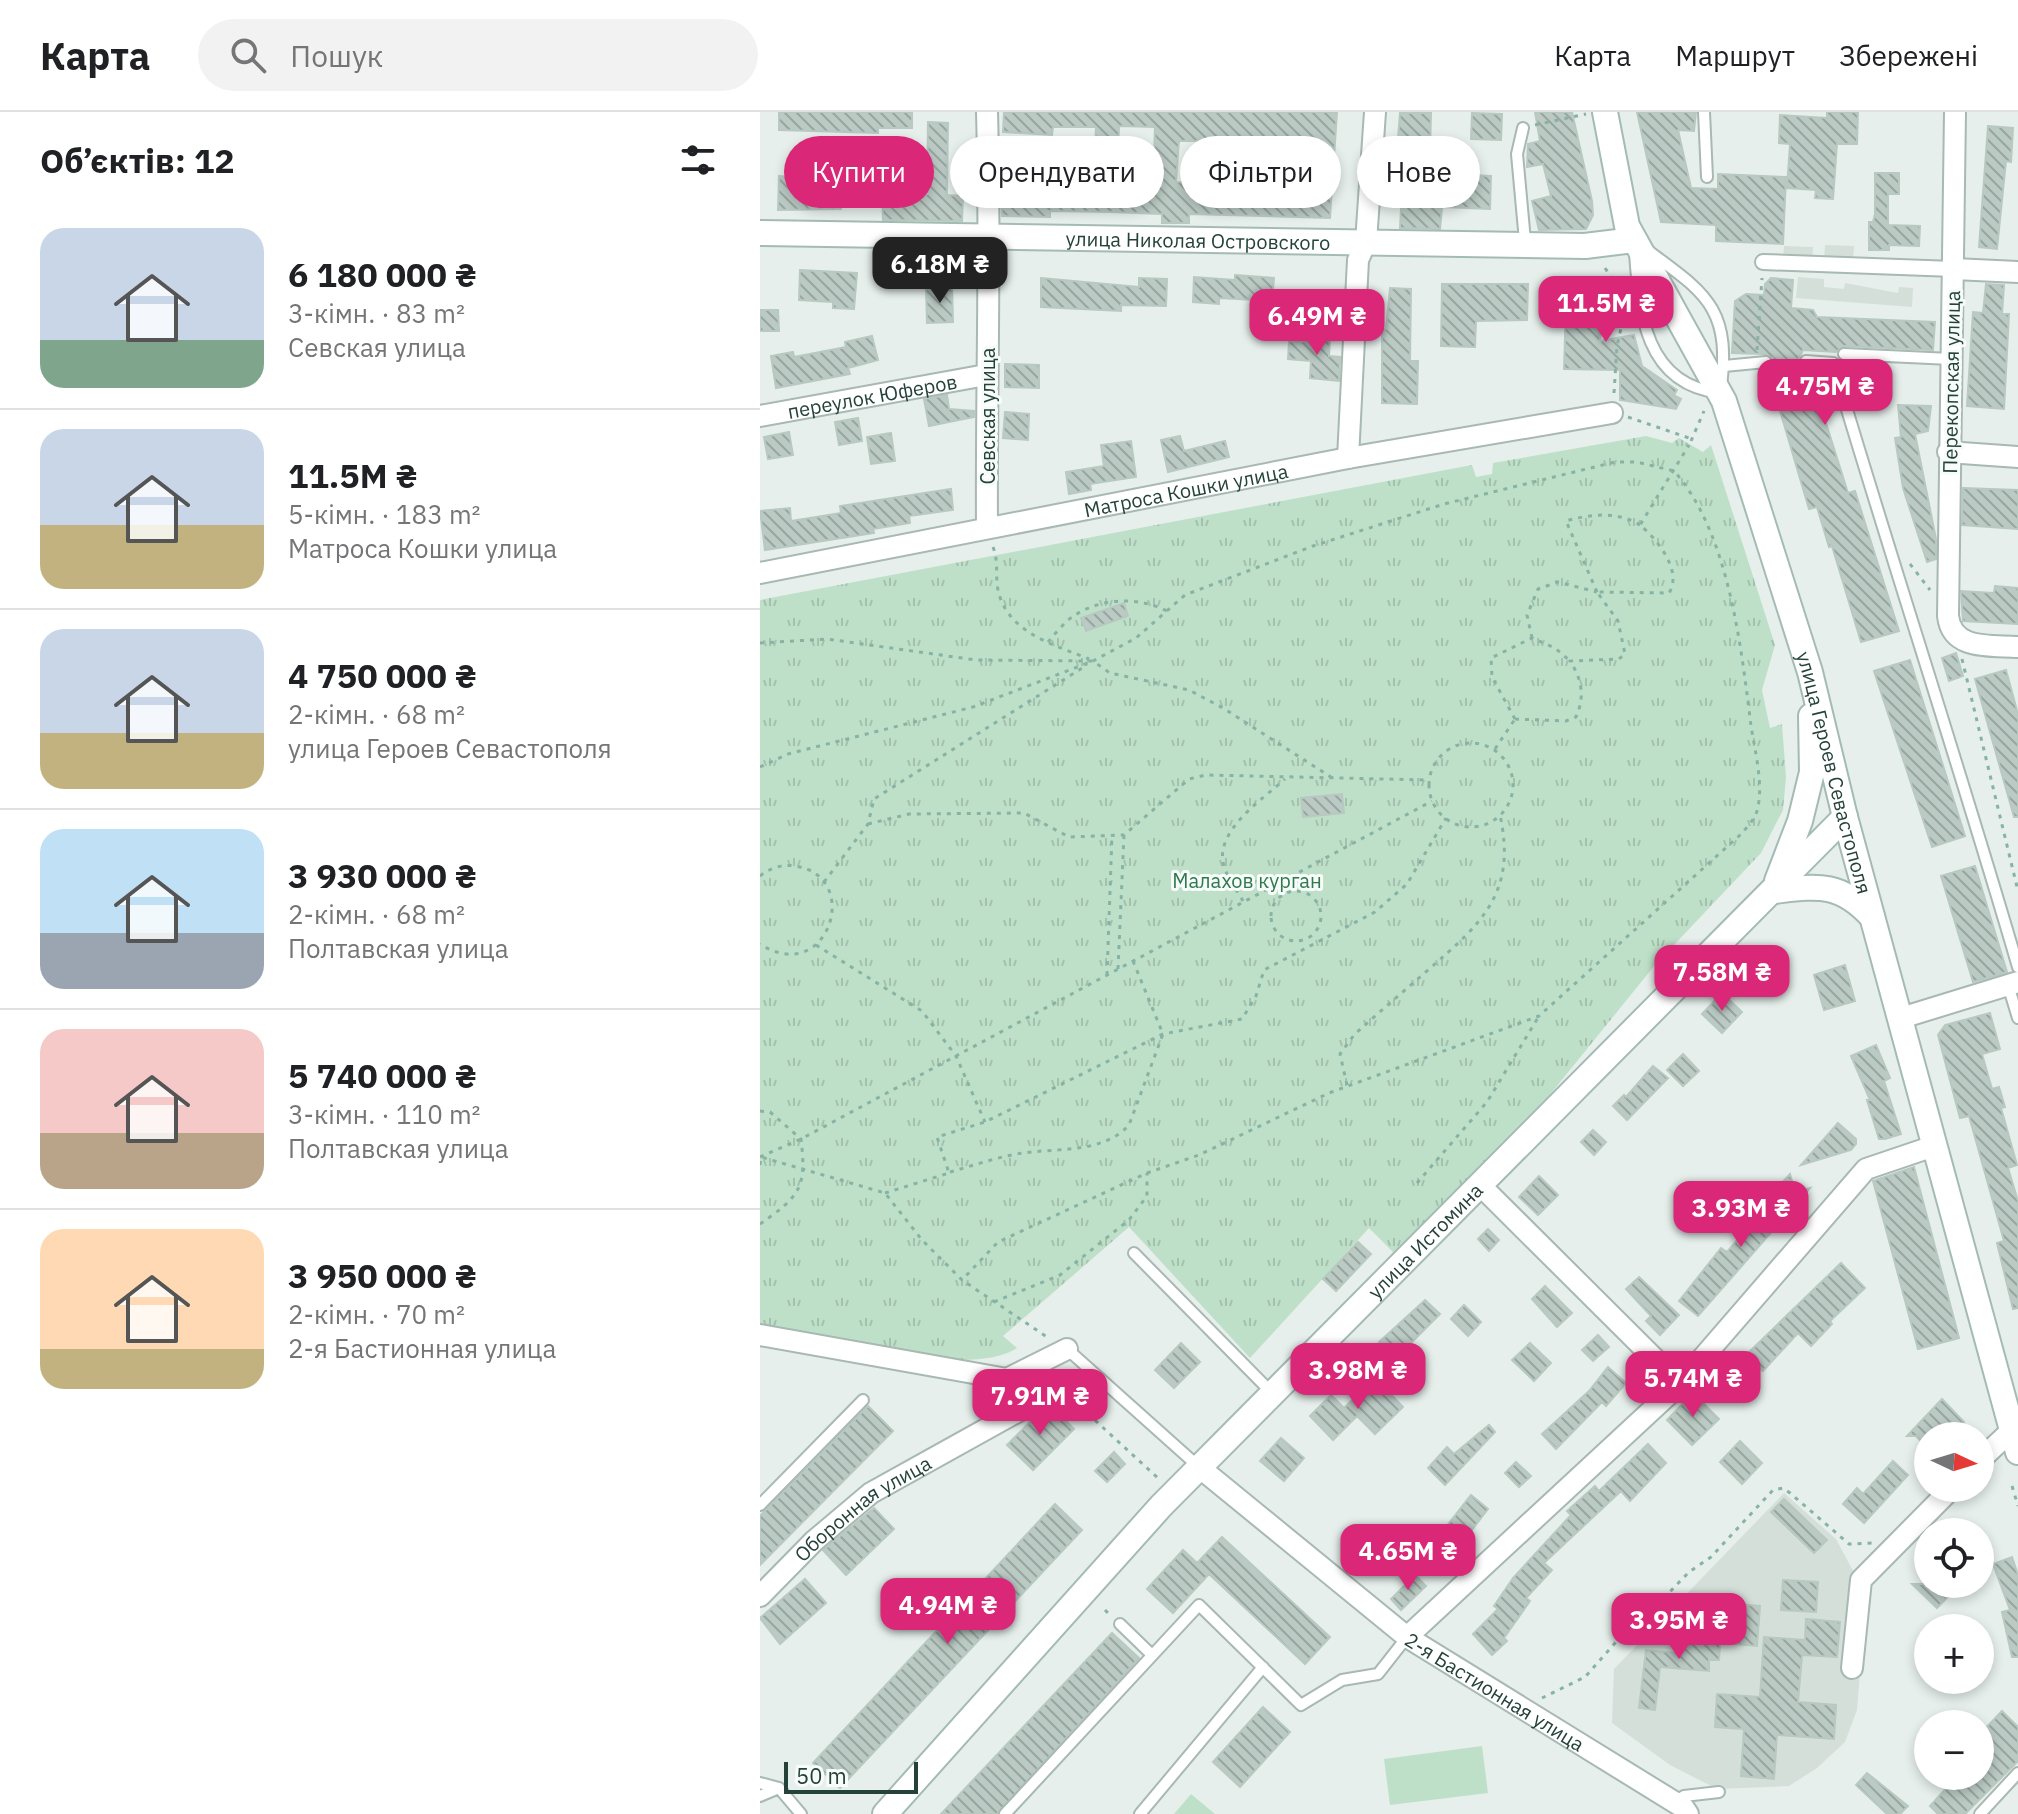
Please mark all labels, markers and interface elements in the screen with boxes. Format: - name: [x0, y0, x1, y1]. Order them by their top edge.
- search box: [198, 19, 758, 91]
- text: Карта: [40, 31, 150, 80]
- icon: search: [226, 33, 270, 77]
- text: Пошук: [290, 36, 383, 75]
- text: Карта: [1554, 37, 1631, 74]
- text: Маршрут: [1675, 37, 1795, 74]
- text: Збережені: [1839, 37, 1978, 74]
- chip: Купити: [784, 136, 934, 208]
- chip: Орендувати: [950, 136, 1164, 208]
- chip: Фільтри: [1180, 136, 1341, 208]
- chip: Нове: [1357, 136, 1480, 208]
- text: Об’єктів: 12: [40, 138, 235, 182]
- icon: filters: [676, 138, 720, 182]
- street label: улица Николая Островского: [1065, 224, 1330, 255]
- pin: 6.18M ₴: [866, 237, 1014, 305]
- text: 6.18M ₴: [890, 246, 990, 280]
- text: 6 180 000 ₴: [288, 252, 477, 296]
- icon: home: [104, 260, 200, 356]
- pin: 11.5M ₴: [1532, 276, 1680, 344]
- text: 11.5M ₴: [1556, 285, 1656, 319]
- pin: 6.49M ₴: [1243, 289, 1391, 357]
- street label: Перекопская улица: [1936, 290, 1966, 474]
- text: 3-кімн. · 83 m²: [288, 296, 465, 330]
- text: 6.49M ₴: [1267, 298, 1367, 332]
- text: Севская улица: [288, 330, 466, 364]
- street label: Севская улица: [974, 347, 1001, 484]
- pin: 4.75M ₴: [1751, 359, 1899, 427]
- street label: переулок Юферов: [785, 367, 959, 424]
- text: 4.75M ₴: [1775, 368, 1875, 402]
- text: 11.5M ₴: [288, 453, 418, 497]
- street label: Матроса Кошки улица: [1082, 457, 1290, 523]
- icon: home: [104, 461, 200, 557]
- text: 5-кімн. · 183 m²: [288, 497, 481, 531]
- text: Матроса Кошки улица: [288, 531, 557, 565]
- street label: улица Героев Севастополя: [1791, 648, 1879, 897]
- text: 4 750 000 ₴: [288, 653, 477, 697]
- icon: home: [104, 661, 200, 757]
- text: 2-кімн. · 68 m²: [288, 697, 465, 731]
- text: улица Героев Севастополя: [288, 731, 612, 765]
- text: 3 930 000 ₴: [288, 853, 477, 897]
- icon: home: [104, 861, 200, 957]
- park label: Малахов курган: [1172, 867, 1322, 894]
- text: 2-кімн. · 68 m²: [288, 897, 465, 931]
- text: Полтавская улица: [288, 931, 509, 965]
- pin: 7.58M ₴: [1648, 945, 1796, 1013]
- text: 7.58M ₴: [1672, 954, 1772, 988]
- text: 5 740 000 ₴: [288, 1053, 477, 1097]
- icon: home: [104, 1061, 200, 1157]
- text: 3-кімн. · 110 m²: [288, 1097, 481, 1131]
- text: Полтавская улица: [288, 1131, 509, 1165]
- street label: улица Истомина: [1361, 1176, 1488, 1304]
- pin: 3.93M ₴: [1667, 1181, 1815, 1249]
- text: 3.93M ₴: [1691, 1190, 1791, 1224]
- text: 3 950 000 ₴: [288, 1253, 477, 1297]
- icon: home: [104, 1261, 200, 1357]
- text: 2-кімн. · 70 m²: [288, 1297, 465, 1331]
- text: 2-я Бастионная улица: [288, 1331, 556, 1365]
- pin: 3.98M ₴: [1284, 1343, 1432, 1411]
- pin: 5.74M ₴: [1619, 1351, 1767, 1419]
- text: 3.98M ₴: [1308, 1352, 1408, 1386]
- text: 5.74M ₴: [1643, 1360, 1743, 1394]
- pin: 7.91M ₴: [966, 1369, 1114, 1437]
- text: 7.91M ₴: [990, 1378, 1090, 1412]
- north arrow: [1914, 1422, 1994, 1502]
- map controls: [1914, 1422, 1994, 1790]
- street label: Оборонная улица: [788, 1449, 936, 1567]
- button: locate: [1914, 1518, 1994, 1598]
- pin: 4.65M ₴: [1334, 1524, 1482, 1592]
- text: 4.65M ₴: [1358, 1533, 1458, 1567]
- pin: 4.94M ₴: [874, 1578, 1022, 1646]
- text: 4.94M ₴: [898, 1587, 998, 1621]
- pin: 3.95M ₴: [1605, 1593, 1753, 1661]
- text: 3.95M ₴: [1629, 1602, 1729, 1636]
- button: +: [1914, 1614, 1994, 1694]
- street label: 2-я Бастионная улица: [1400, 1626, 1590, 1757]
- button: −: [1914, 1710, 1994, 1790]
- scale bar: [784, 1758, 918, 1794]
- text: 50 m: [796, 1761, 847, 1790]

